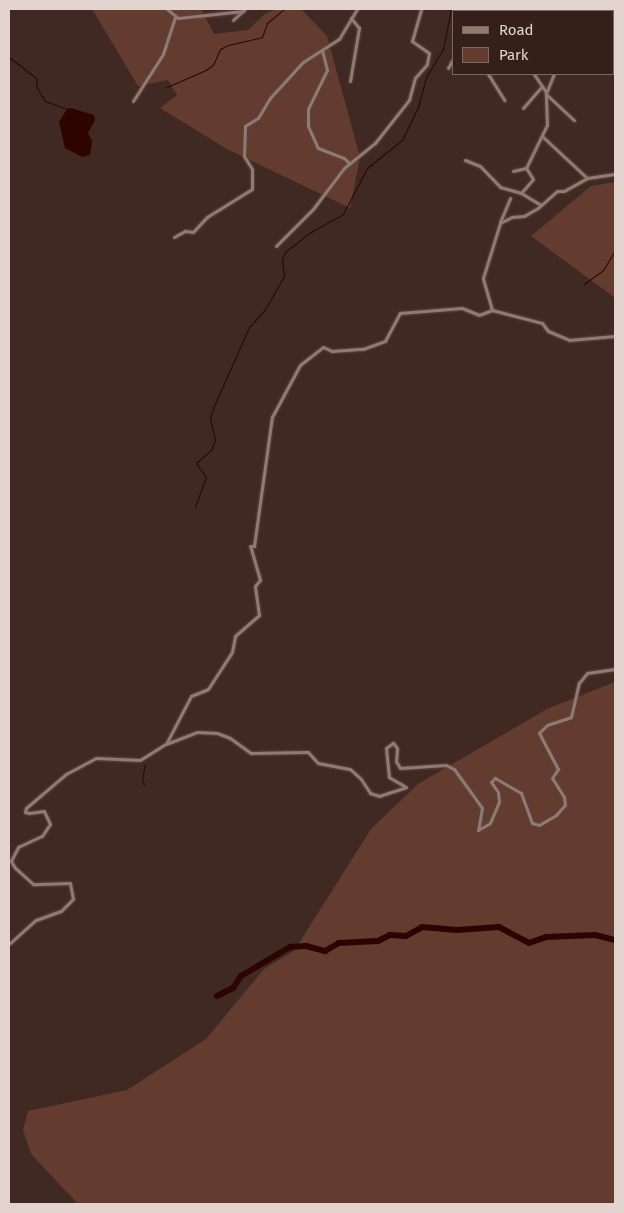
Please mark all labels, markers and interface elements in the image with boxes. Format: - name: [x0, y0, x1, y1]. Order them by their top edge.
- legend: [452, 10, 614, 75]
- text: Road: [499, 21, 534, 39]
- text: Park: [499, 46, 529, 64]

